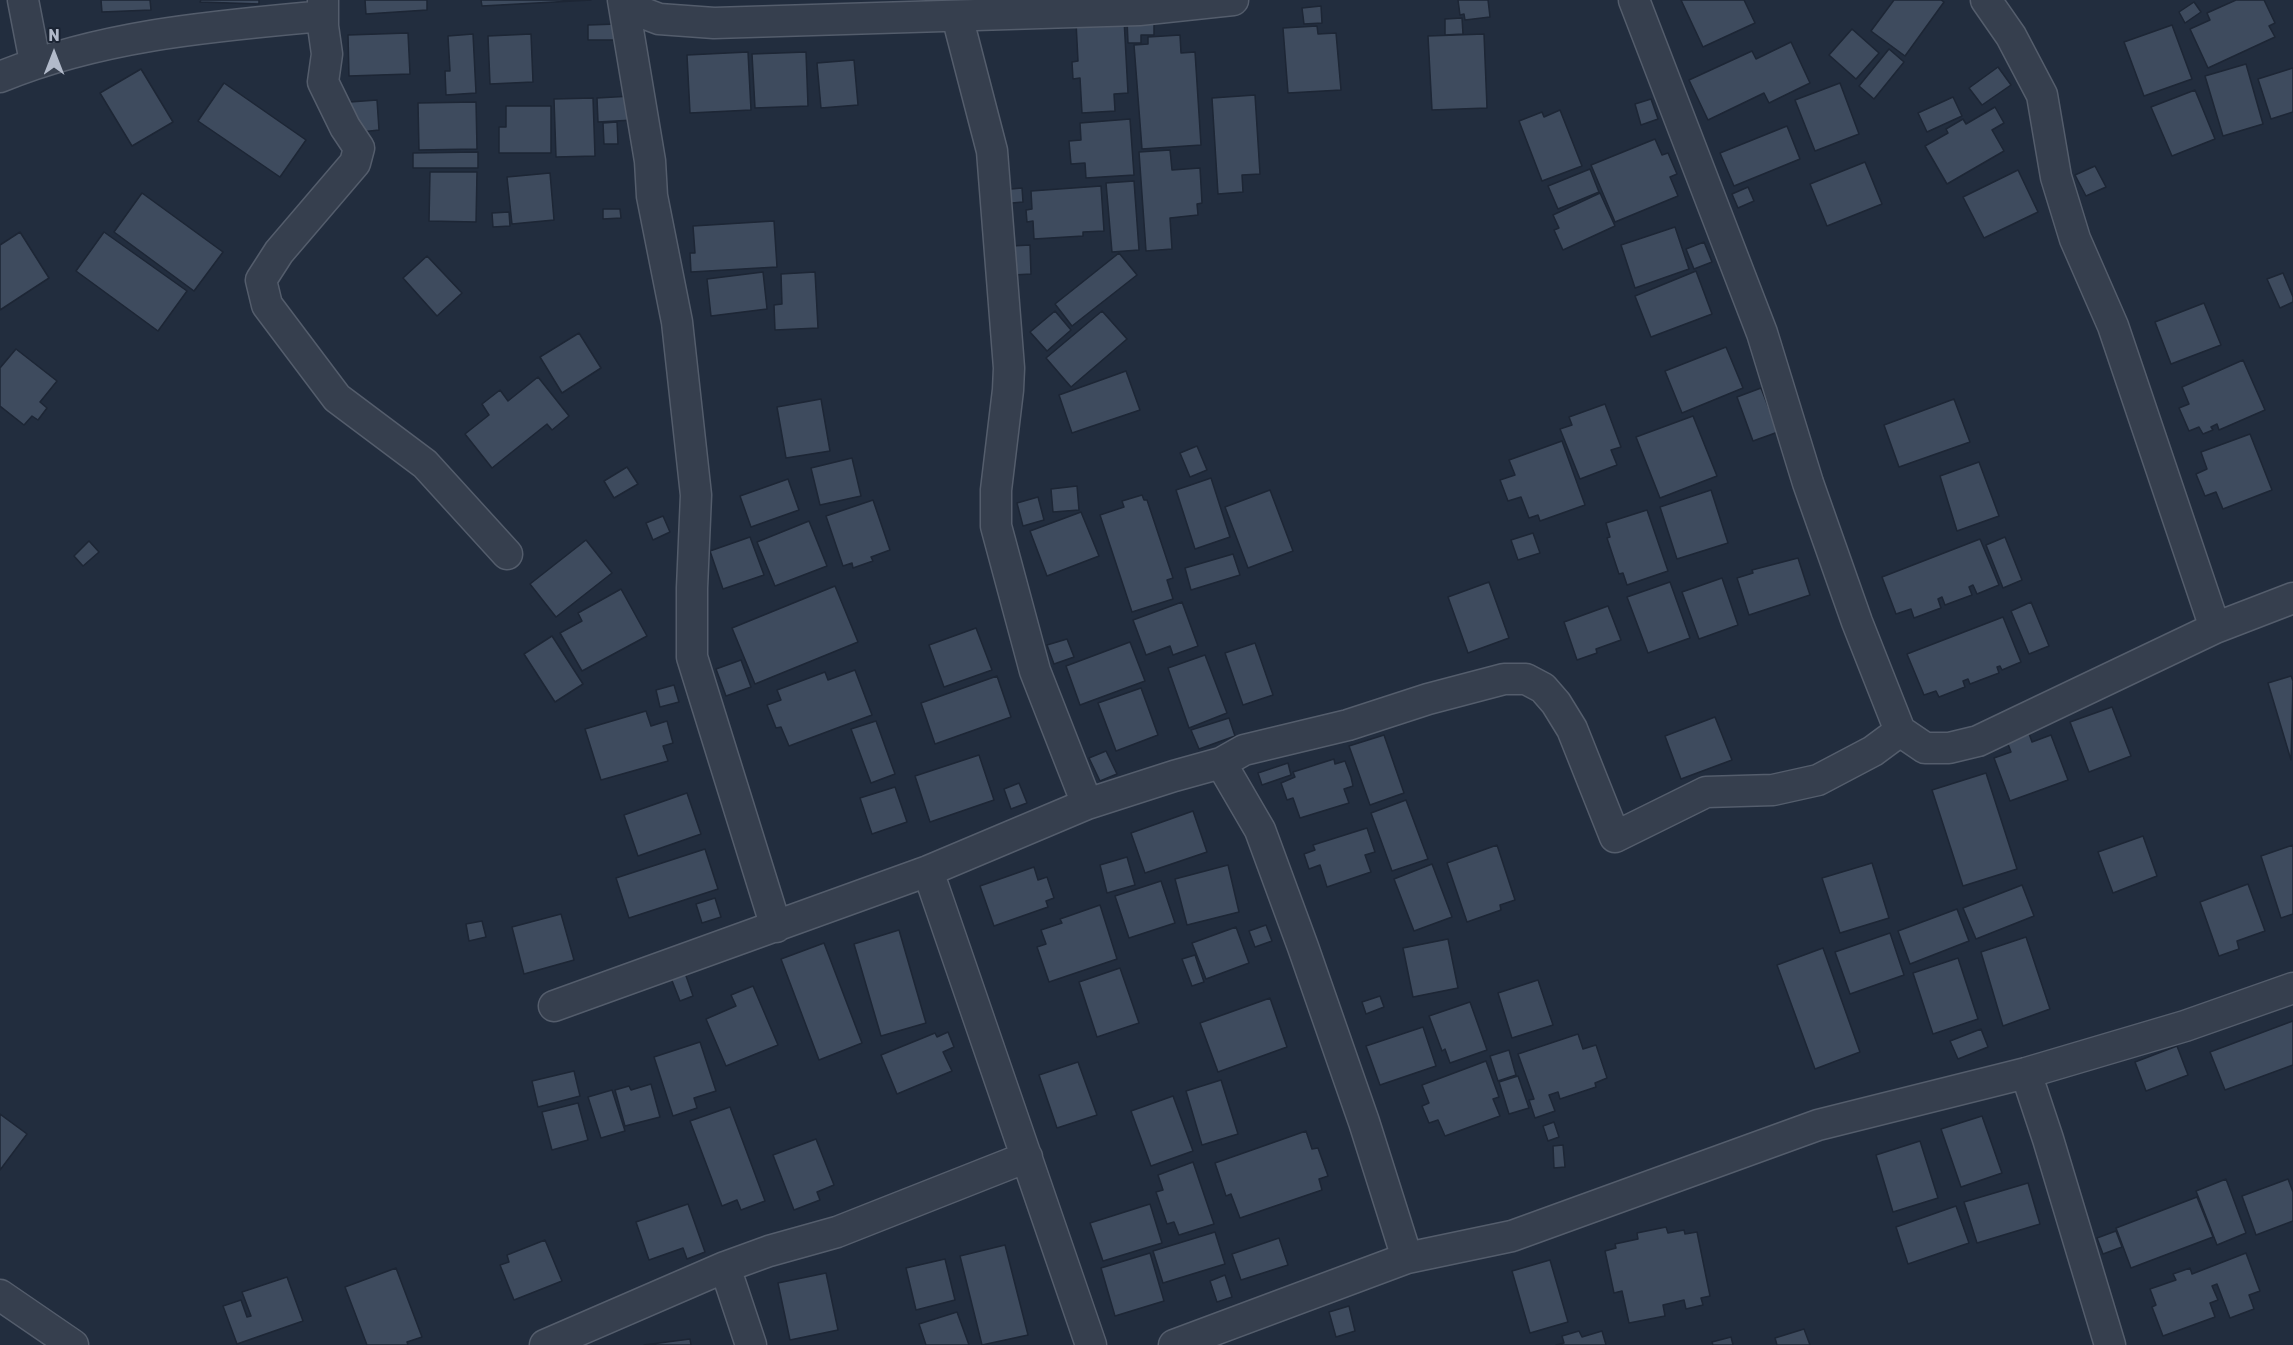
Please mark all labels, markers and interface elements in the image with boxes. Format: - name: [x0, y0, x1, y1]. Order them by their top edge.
- north arrow: [24, 24, 84, 84]
- text: N: [48, 26, 60, 45]

